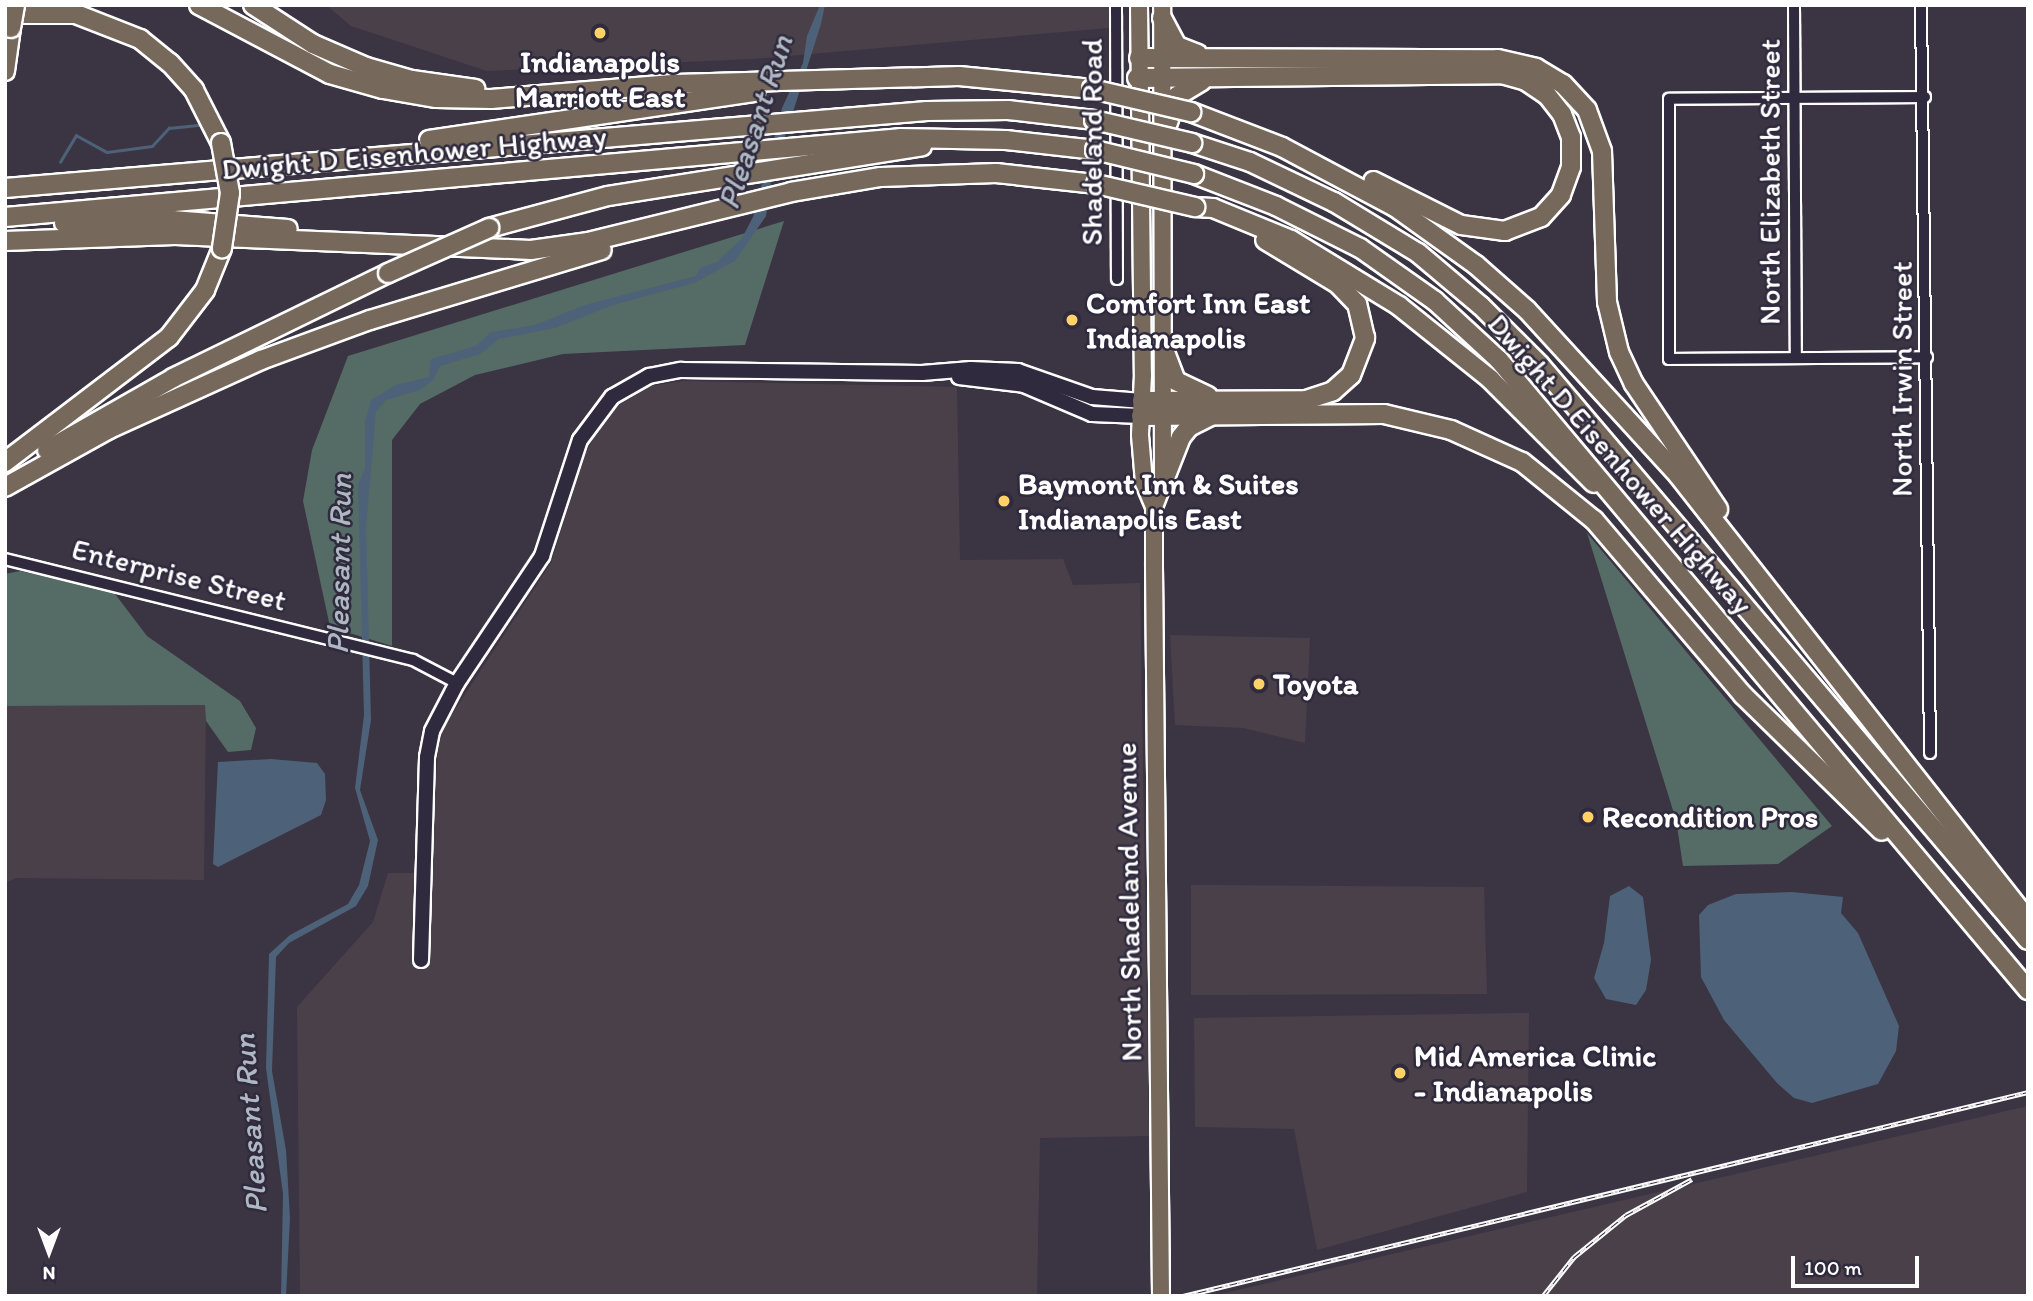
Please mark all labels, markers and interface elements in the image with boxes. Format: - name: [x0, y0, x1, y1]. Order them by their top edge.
- marker: Indianapolis Marriott East: [592, 25, 608, 41]
- water label: Pleasant Run: [709, 30, 801, 214]
- street label: Shadeland Road: [1074, 38, 1110, 246]
- street label: North Elizabeth Street: [1752, 39, 1788, 325]
- place label: Indianapolis Marriott East: [515, 44, 685, 114]
- street label: Dwight D Eisenhower Highway: [221, 118, 607, 188]
- street label: North Irwin Street: [1884, 261, 1920, 497]
- place label: Comfort Inn East Indianapolis: [1086, 285, 1310, 356]
- street label: Dwight D Eisenhower Highway: [1480, 307, 1760, 621]
- marker: Comfort Inn East Indianapolis: [1064, 312, 1080, 328]
- place label: Baymont Inn & Suites Indianapolis East: [1018, 466, 1298, 536]
- water label: Pleasant Run: [318, 473, 360, 655]
- marker: Baymont Inn & Suites Indianapolis East: [996, 493, 1012, 509]
- street label: Enterprise Street: [68, 531, 290, 619]
- place label: Toyota: [1273, 666, 1358, 702]
- marker: Toyota: [1251, 676, 1267, 692]
- street label: North Shadeland Avenue: [1108, 743, 1150, 1061]
- place label: Recondition Pros: [1602, 799, 1818, 835]
- marker: Recondition Pros: [1580, 809, 1596, 825]
- water label: Pleasant Run: [225, 1032, 275, 1216]
- place label: Mid America Clinic - Indianapolis: [1414, 1038, 1656, 1108]
- marker: Mid America Clinic - Indianapolis: [1392, 1065, 1408, 1081]
- north arrow: [14, 1217, 84, 1287]
- scale bar: [1795, 1242, 1923, 1286]
- text: 100 m: [1804, 1255, 1862, 1280]
- text: N: [43, 1262, 55, 1285]

